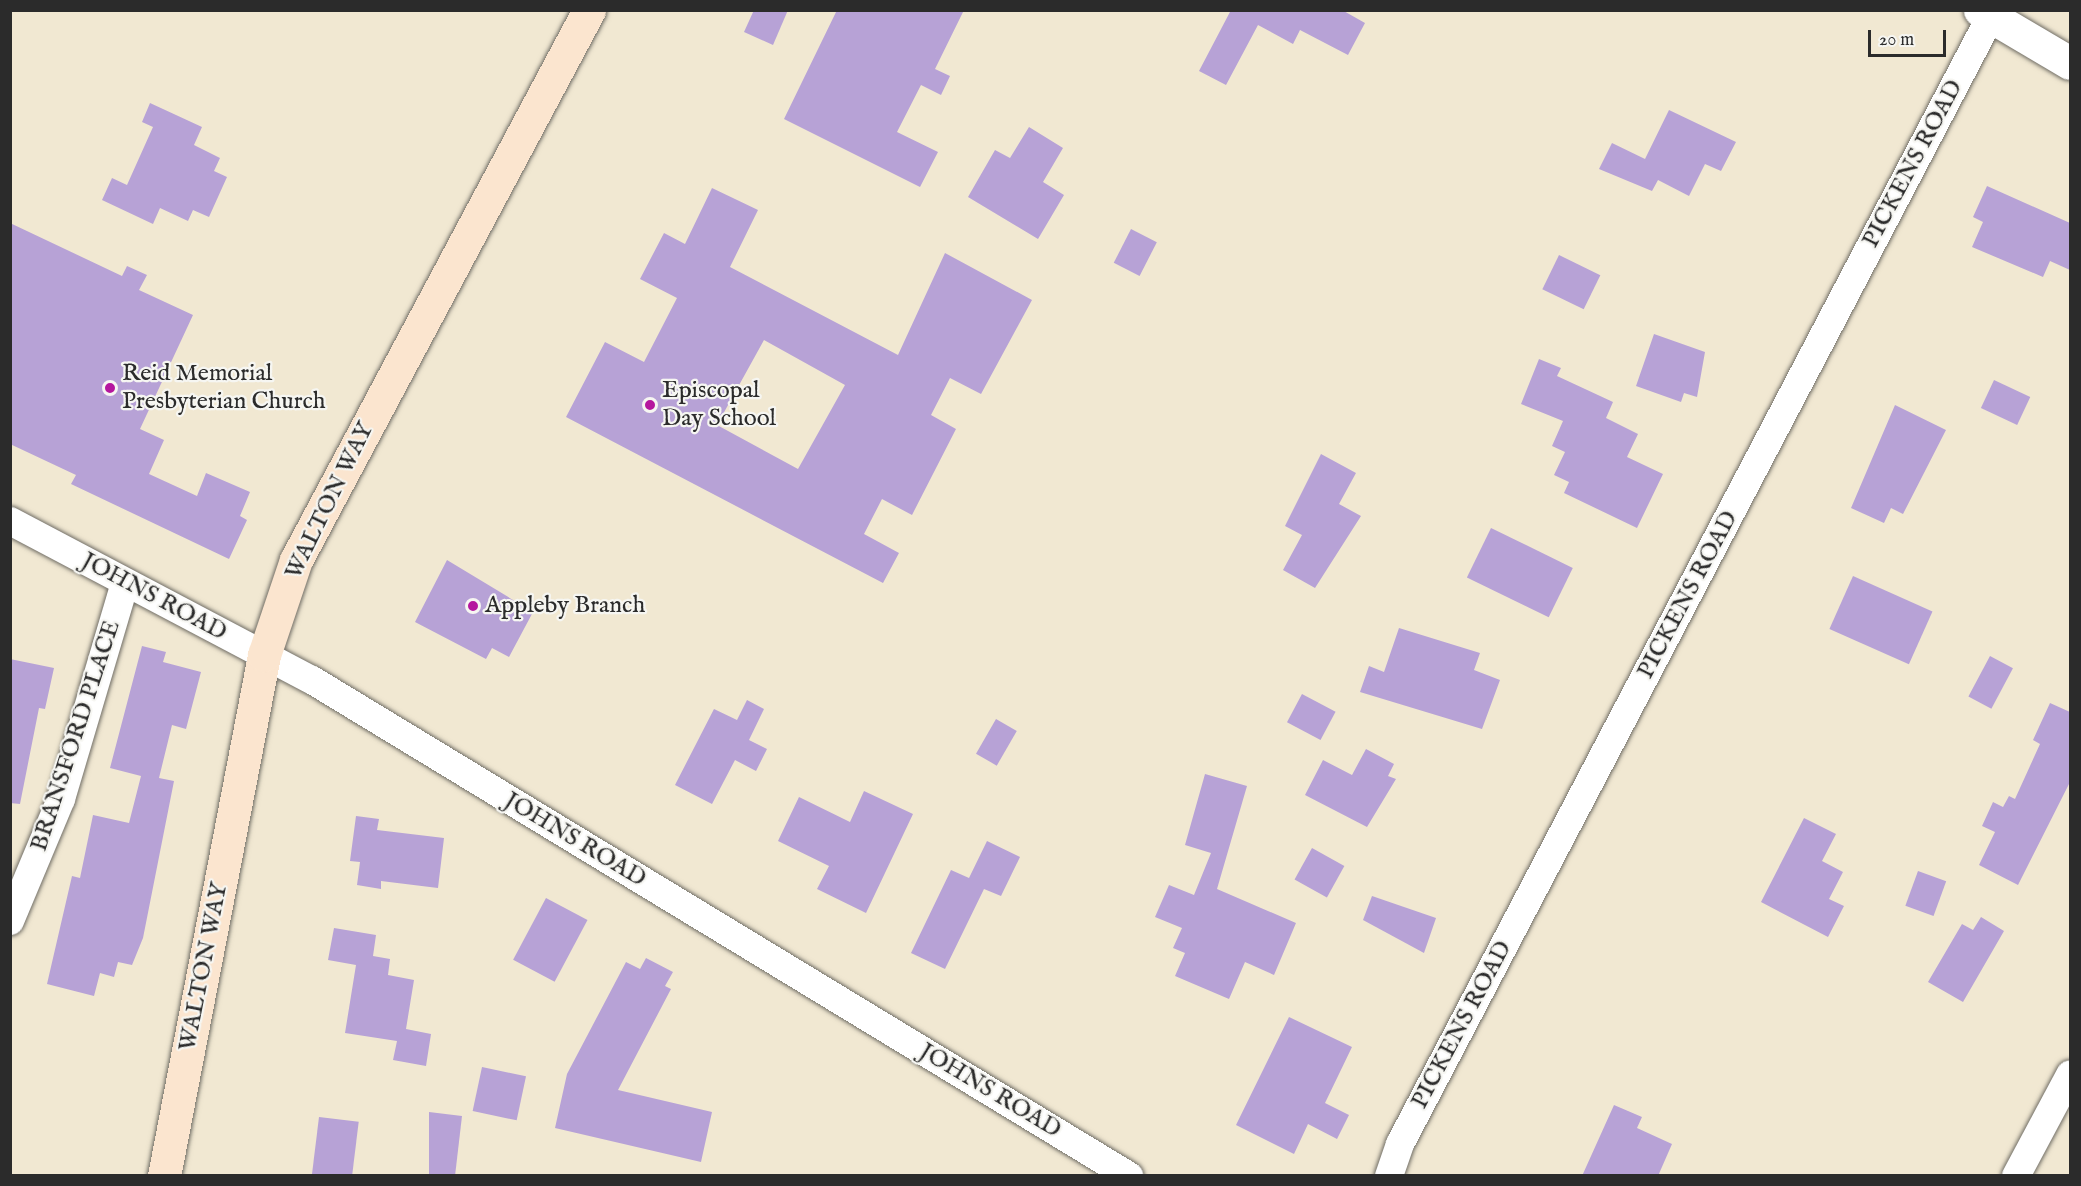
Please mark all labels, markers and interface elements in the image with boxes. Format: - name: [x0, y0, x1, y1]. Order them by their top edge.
- scale bar: [1871, 18, 1949, 56]
- text: 20 m: [1879, 29, 1914, 52]
- street label: PICKENS ROAD: [1857, 75, 1969, 253]
- place label: Reid Memorial Presbyterian Church: [122, 360, 326, 416]
- place label: Episcopal Day School: [662, 377, 776, 433]
- marker: Reid Memorial Presbyterian Church: [103, 381, 117, 395]
- marker: Episcopal Day School: [643, 398, 657, 412]
- street label: WALTON WAY: [280, 418, 380, 584]
- street label: PICKENS ROAD: [1632, 506, 1744, 684]
- street label: JOHNS ROAD: [76, 547, 232, 647]
- place label: Appleby Branch: [485, 592, 645, 620]
- marker: Appleby Branch: [466, 599, 480, 613]
- street label: BRANSFORD PLACE: [25, 617, 127, 855]
- street label: JOHNS ROAD: [499, 786, 651, 894]
- street label: WALTON WAY: [174, 880, 234, 1054]
- street label: PICKENS ROAD: [1406, 936, 1518, 1114]
- street label: JOHNS ROAD: [914, 1037, 1066, 1145]

